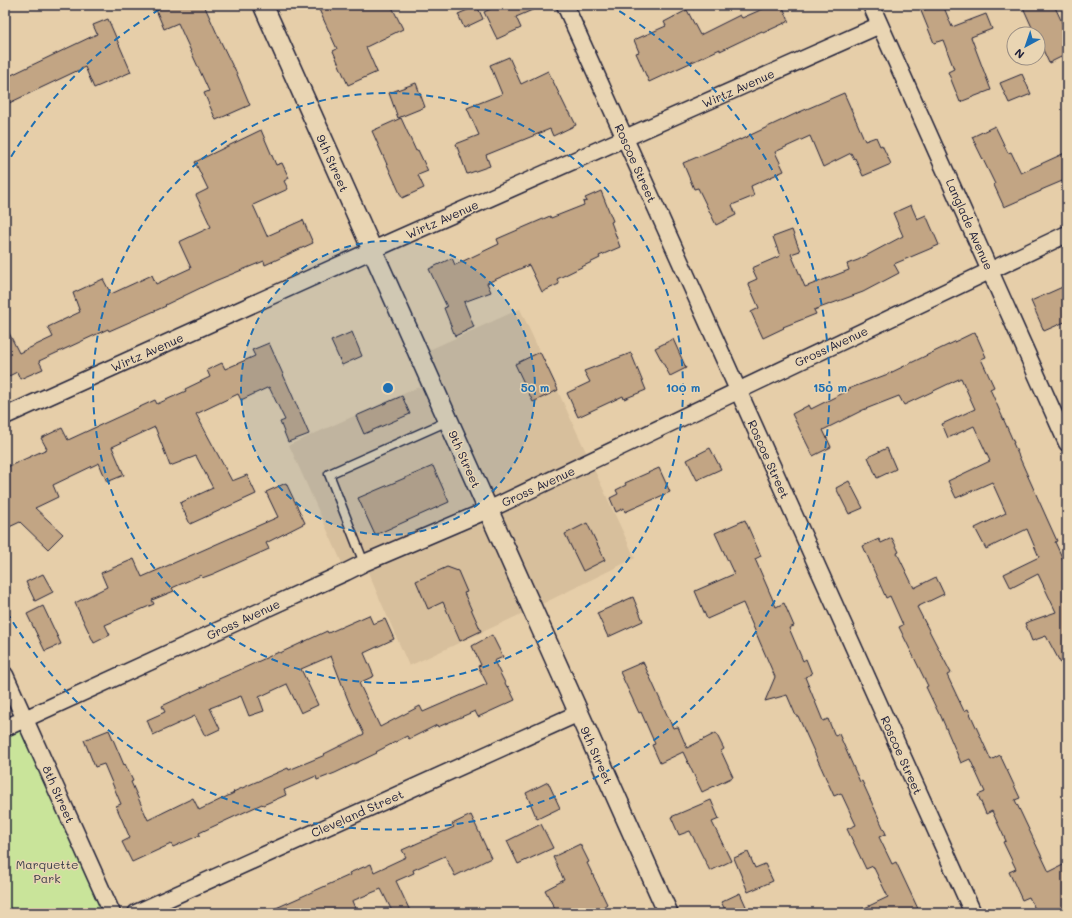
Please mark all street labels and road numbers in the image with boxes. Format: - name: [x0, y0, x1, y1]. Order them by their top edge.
- street label: Wirtz Avenue: [699, 65, 777, 111]
- street label: Roscoe Street: [612, 121, 660, 205]
- street label: 9th Street: [313, 132, 353, 194]
- street label: Langlade Avenue: [943, 176, 997, 272]
- street label: Wirtz Avenue: [403, 196, 481, 242]
- street label: Gross Avenue: [792, 322, 870, 370]
- street label: Wirtz Avenue: [108, 329, 186, 375]
- street label: Roscoe Street: [745, 417, 793, 501]
- street label: 9th Street: [445, 428, 485, 490]
- street label: Gross Avenue: [499, 462, 577, 510]
- street label: Gross Avenue: [204, 595, 282, 643]
- street label: Roscoe Street: [878, 713, 926, 797]
- street label: 9th Street: [577, 724, 617, 786]
- street label: 8th Street: [39, 763, 79, 825]
- street label: Cleveland Street: [308, 785, 406, 841]

